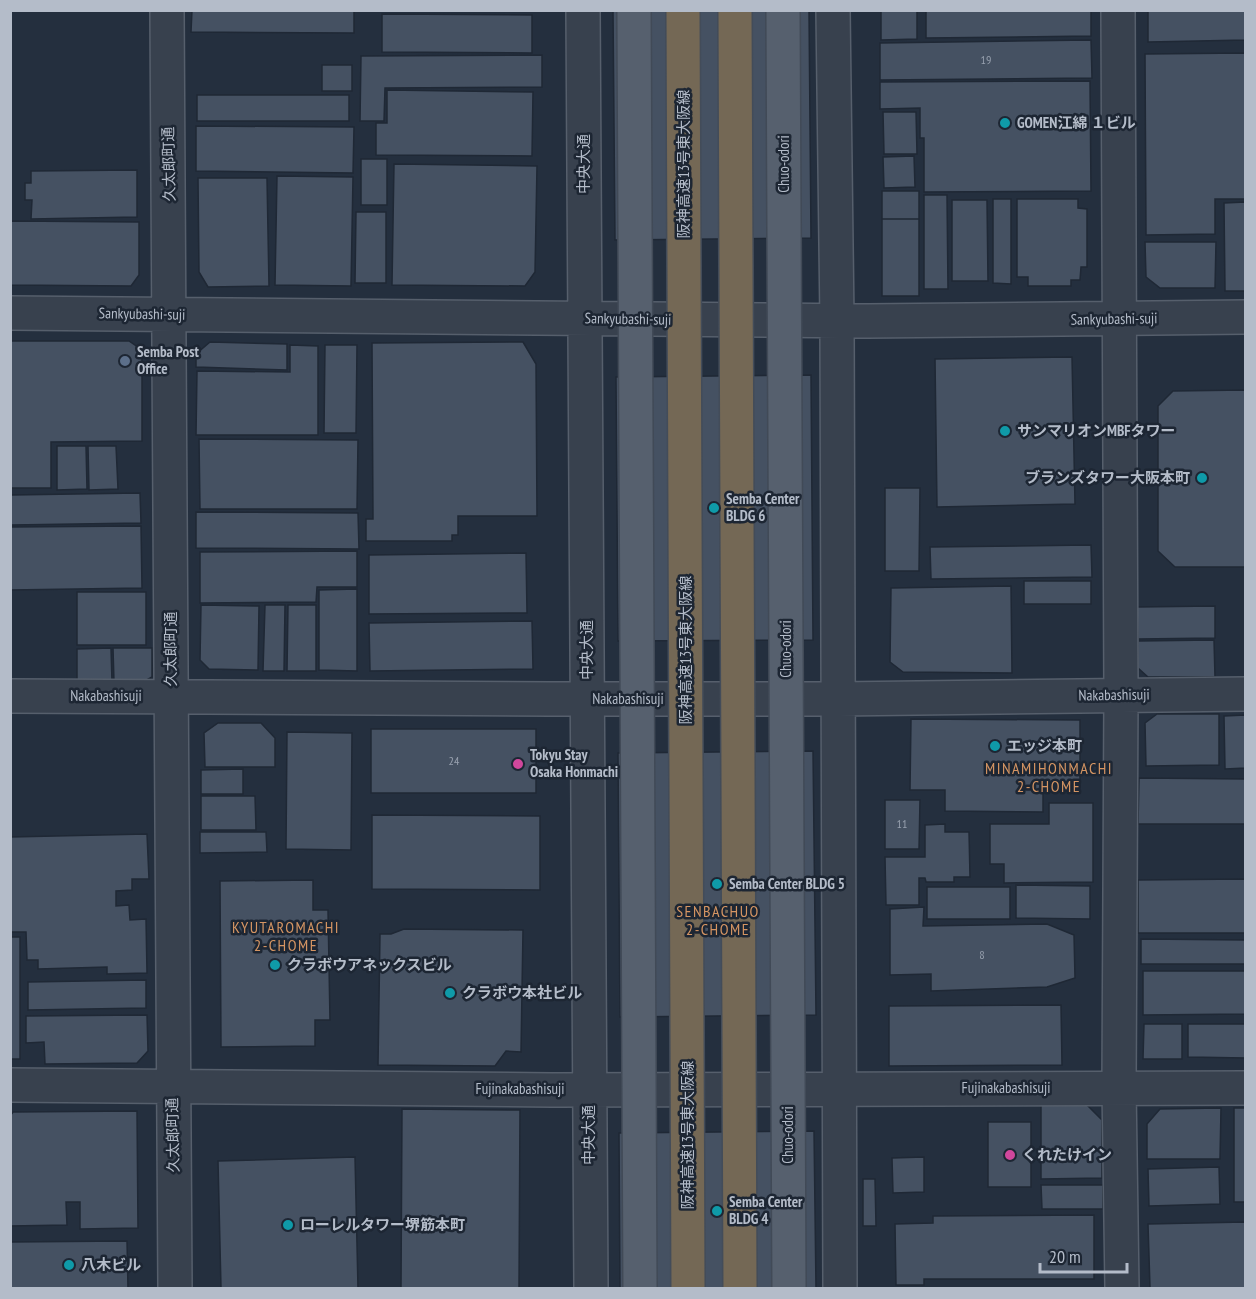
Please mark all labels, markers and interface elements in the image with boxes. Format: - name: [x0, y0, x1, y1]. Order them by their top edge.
- house number: 19: [981, 52, 991, 67]
- street label: 阪神高速13号東大阪線: [674, 90, 693, 238]
- place label: GOMEN江綿 １ビル: [1017, 113, 1135, 132]
- marker: GOMEN江綿 １ビル: [998, 116, 1012, 130]
- street label: 久太郎町通: [158, 126, 179, 202]
- street label: 中央大通: [574, 134, 593, 194]
- street label: Chuo-odori: [774, 135, 793, 193]
- street label: Sankyubashi-suji: [98, 303, 186, 324]
- street label: Sankyubashi-suji: [584, 308, 672, 329]
- street label: Sankyubashi-suji: [1070, 308, 1158, 329]
- place label: Semba Post Office: [137, 342, 199, 378]
- marker: Semba Post Office: [118, 354, 132, 368]
- place label: サンマリオンMBFタワー: [1017, 421, 1176, 440]
- marker: サンマリオンMBFタワー: [998, 424, 1012, 438]
- place label: ブランズタワー大阪本町: [1025, 468, 1190, 487]
- marker: ブランズタワー大阪本町: [1195, 471, 1209, 485]
- place label: Semba Center BLDG 6: [726, 489, 800, 525]
- marker: Semba Center BLDG 6: [707, 501, 721, 515]
- street label: 阪神高速13号東大阪線: [676, 576, 695, 724]
- street label: 久太郎町通: [161, 611, 180, 687]
- street label: 中央大通: [577, 620, 596, 680]
- street label: Chuo-odori: [776, 620, 795, 678]
- street label: Nakabashisuji: [1078, 684, 1150, 705]
- street label: Nakabashisuji: [70, 686, 142, 705]
- street label: Nakabashisuji: [592, 689, 664, 708]
- place label: エッジ本町: [1007, 736, 1082, 755]
- marker: エッジ本町: [988, 739, 1002, 753]
- place label: Tokyu Stay Osaka Honmachi: [530, 745, 618, 781]
- house number: 24: [449, 753, 460, 768]
- marker: Tokyu Stay Osaka Honmachi: [511, 757, 525, 771]
- district label: MINAMIHONMACHI 2-CHOME: [985, 758, 1113, 796]
- house number: 11: [897, 816, 907, 831]
- place label: Semba Center BLDG 5: [729, 874, 845, 893]
- marker: Semba Center BLDG 5: [710, 877, 724, 891]
- district label: SENBACHUO 2-CHOME: [676, 901, 760, 939]
- district label: KYUTAROMACHI 2-CHOME: [232, 917, 340, 955]
- house number: 8: [979, 947, 985, 962]
- place label: クラボウアネックスビル: [287, 955, 452, 974]
- marker: クラボウアネックスビル: [268, 958, 282, 972]
- place label: クラボウ本社ビル: [462, 983, 582, 1002]
- marker: クラボウ本社ビル: [443, 986, 457, 1000]
- street label: 阪神高速13号東大阪線: [678, 1061, 697, 1209]
- street label: Fujinakabashisuji: [961, 1078, 1051, 1097]
- street label: Fujinakabashisuji: [475, 1079, 565, 1098]
- street label: 久太郎町通: [162, 1097, 183, 1173]
- street label: 中央大通: [579, 1105, 598, 1165]
- street label: Chuo-odori: [778, 1106, 797, 1164]
- place label: くれたけイン: [1022, 1145, 1112, 1164]
- marker: くれたけイン: [1003, 1148, 1017, 1162]
- place label: Semba Center BLDG 4: [729, 1192, 803, 1228]
- marker: Semba Center BLDG 4: [710, 1204, 724, 1218]
- place label: ローレルタワー堺筋本町: [300, 1215, 465, 1234]
- marker: ローレルタワー堺筋本町: [281, 1218, 295, 1232]
- scale bar: [1040, 1236, 1127, 1274]
- text: 20 m: [1049, 1245, 1081, 1268]
- place label: 八木ビル: [81, 1255, 141, 1274]
- marker: 八木ビル: [62, 1258, 76, 1272]

